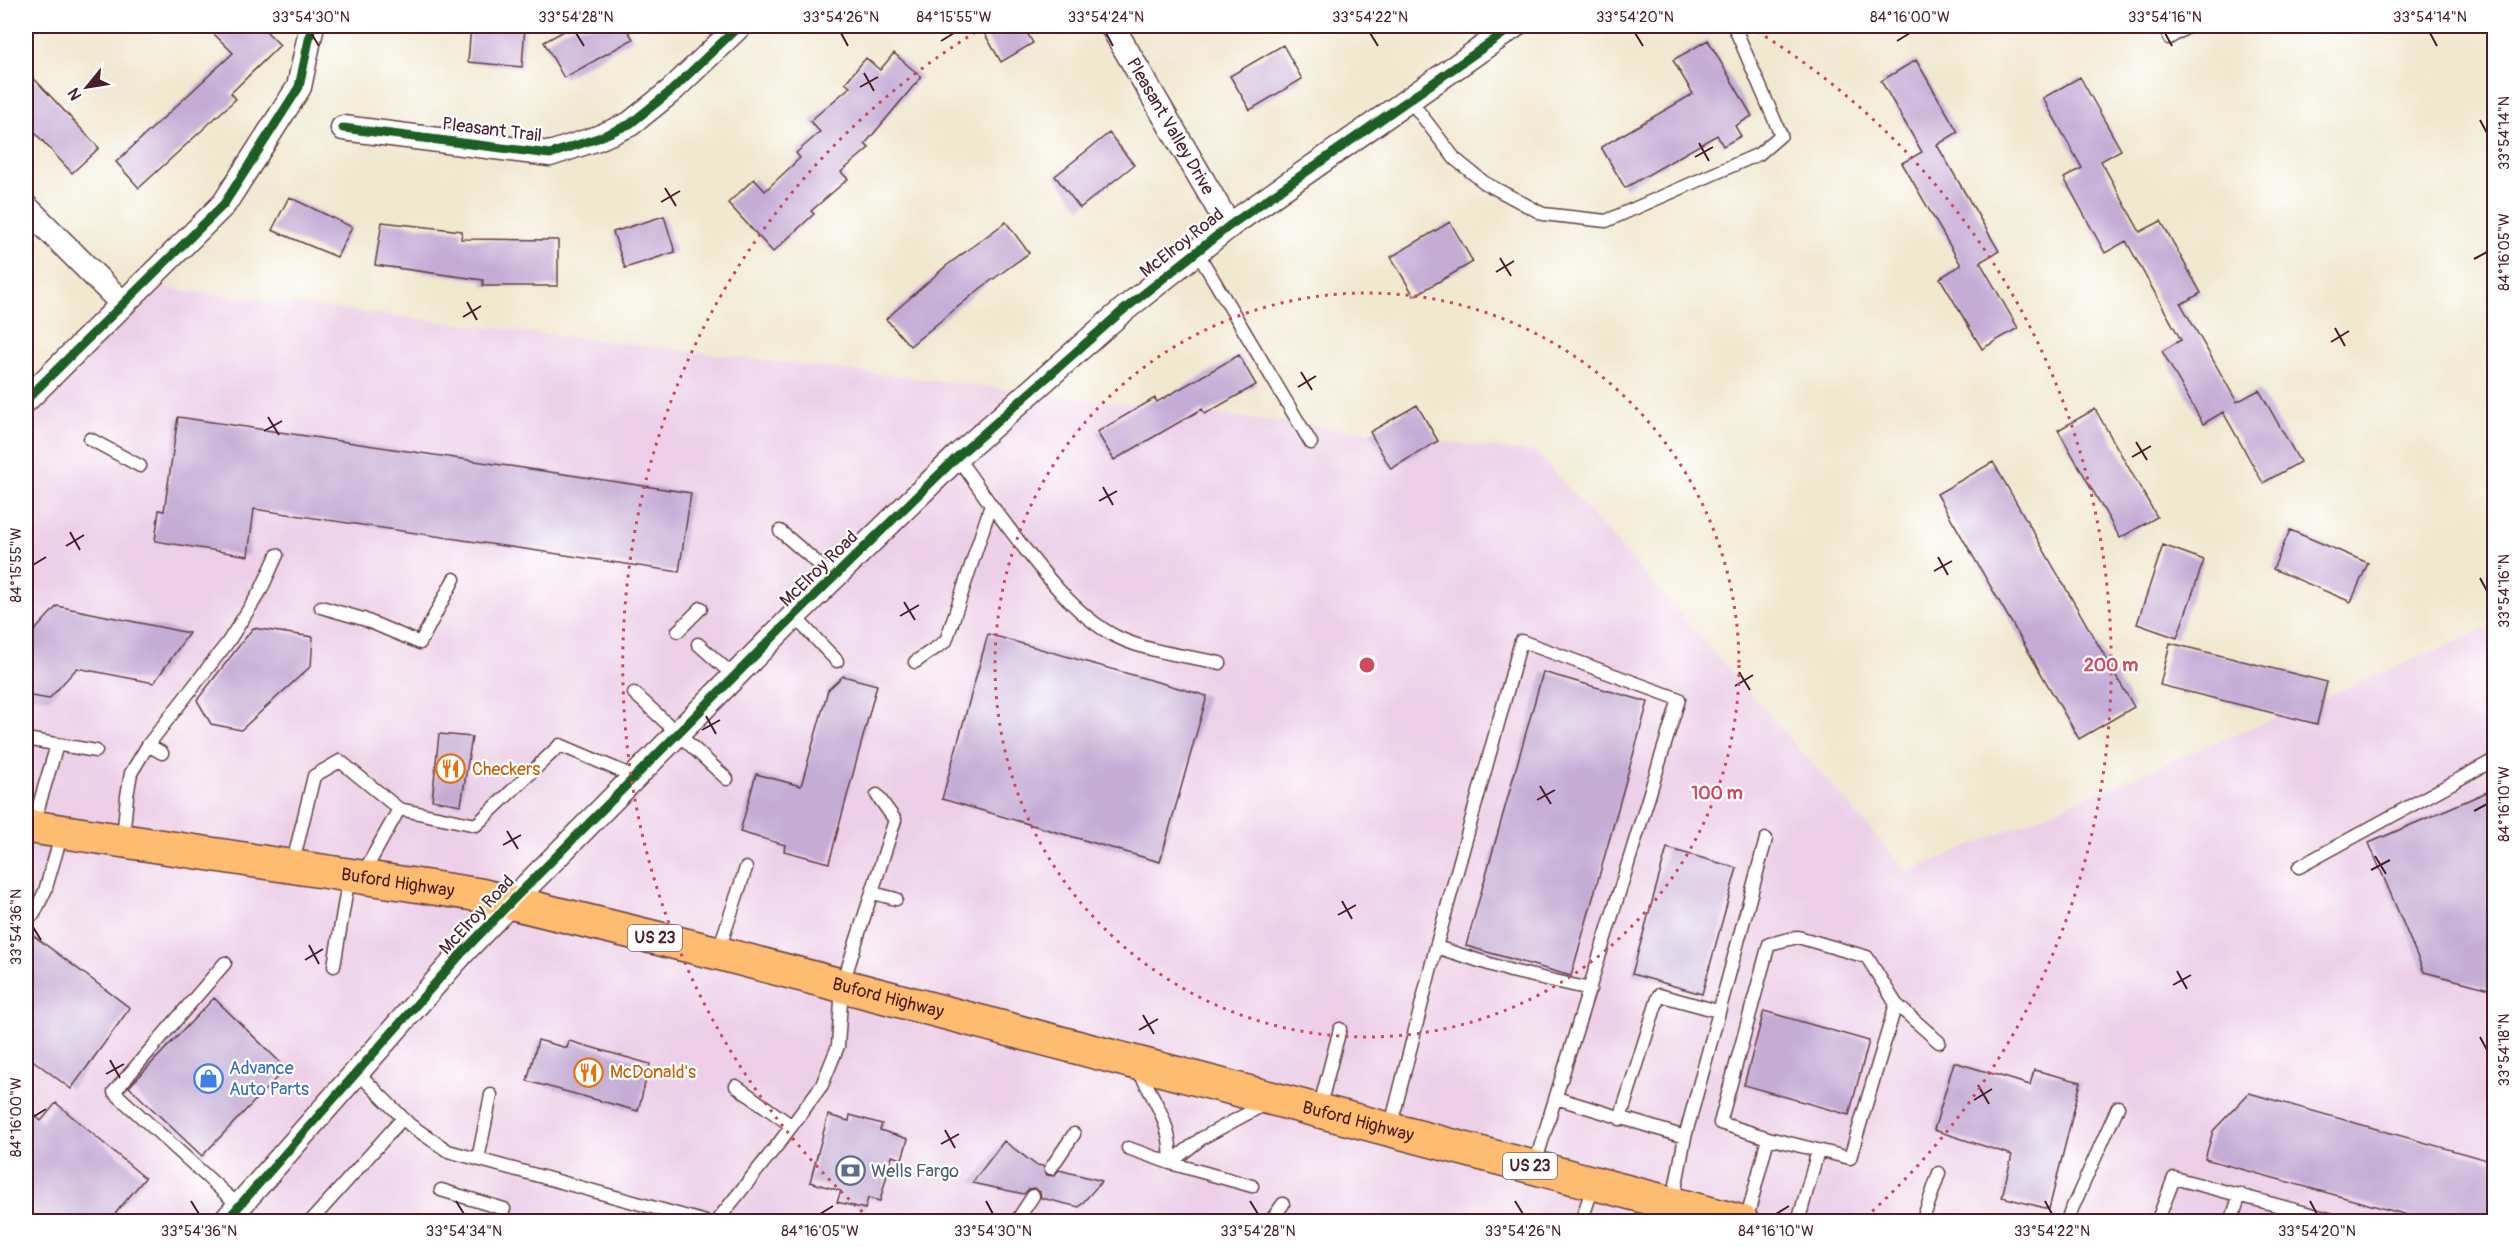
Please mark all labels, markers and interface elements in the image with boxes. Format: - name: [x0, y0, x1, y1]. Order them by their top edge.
- text: 33°54'30"N: [272, 8, 350, 27]
- text: 33°54'28"N: [538, 8, 614, 27]
- text: 33°54'26"N: [803, 8, 879, 27]
- text: 84°15'55"W: [917, 8, 992, 27]
- text: 33°54'24"N: [1068, 8, 1144, 27]
- text: 33°54'22"N: [1332, 8, 1408, 27]
- text: 33°54'20"N: [1596, 8, 1674, 27]
- text: 84°16'00"W: [1870, 8, 1950, 27]
- text: 33°54'16"N: [2128, 8, 2202, 27]
- text: 33°54'14"N: [2393, 8, 2467, 27]
- street label: Pleasant Valley Drive: [1121, 53, 1220, 199]
- north arrow: [57, 57, 117, 117]
- text: N: [63, 84, 86, 104]
- text: 33°54'14"N: [2495, 96, 2514, 170]
- street label: Pleasant Trail: [441, 112, 543, 148]
- street label: McElroy Road: [1135, 203, 1229, 283]
- text: 84°16'05"W: [2495, 213, 2514, 291]
- street label: McElroy Road: [775, 526, 863, 612]
- text: 84°15'55"W: [7, 527, 26, 602]
- text: 33°54'16"N: [2495, 554, 2514, 628]
- text: 200 m: [2084, 654, 2138, 677]
- centre of rings: [1357, 655, 1377, 675]
- restaurant icon: Checkers: [435, 753, 467, 785]
- place label: Checkers: [472, 758, 540, 781]
- text: 84°16'10"W: [2495, 766, 2514, 842]
- text: 100 m: [1691, 782, 1743, 805]
- street label: Buford Highway: [339, 863, 456, 903]
- street label: McElroy Road: [434, 870, 520, 960]
- text: 33°54'36"N: [7, 889, 26, 965]
- road number: US 23: [628, 925, 682, 951]
- street label: Buford Highway: [830, 972, 947, 1023]
- text: 33°54'18"N: [2495, 1014, 2514, 1086]
- restaurant icon: McDonald's: [573, 1056, 605, 1088]
- place label: Advance Auto Parts: [229, 1057, 309, 1101]
- place label: McDonald's: [610, 1061, 696, 1084]
- shop icon: Advance Auto Parts: [192, 1062, 224, 1094]
- text: 84°16'00"W: [7, 1077, 26, 1157]
- street label: Buford Highway: [1300, 1095, 1417, 1147]
- road number: US 23: [1503, 1153, 1557, 1179]
- bank icon: Wells Fargo: [834, 1155, 866, 1187]
- place label: Wells Fargo: [871, 1160, 959, 1183]
- text: 33°54'36"N: [161, 1222, 237, 1241]
- text: 33°54'34"N: [426, 1222, 502, 1241]
- text: 84°16'05"W: [781, 1222, 859, 1241]
- text: 33°54'30"N: [954, 1222, 1032, 1241]
- text: 33°54'28"N: [1220, 1222, 1296, 1241]
- text: 33°54'26"N: [1485, 1222, 1561, 1241]
- text: 84°16'10"W: [1738, 1222, 1814, 1241]
- text: 33°54'22"N: [2014, 1222, 2090, 1241]
- text: 33°54'20"N: [2278, 1222, 2356, 1241]

